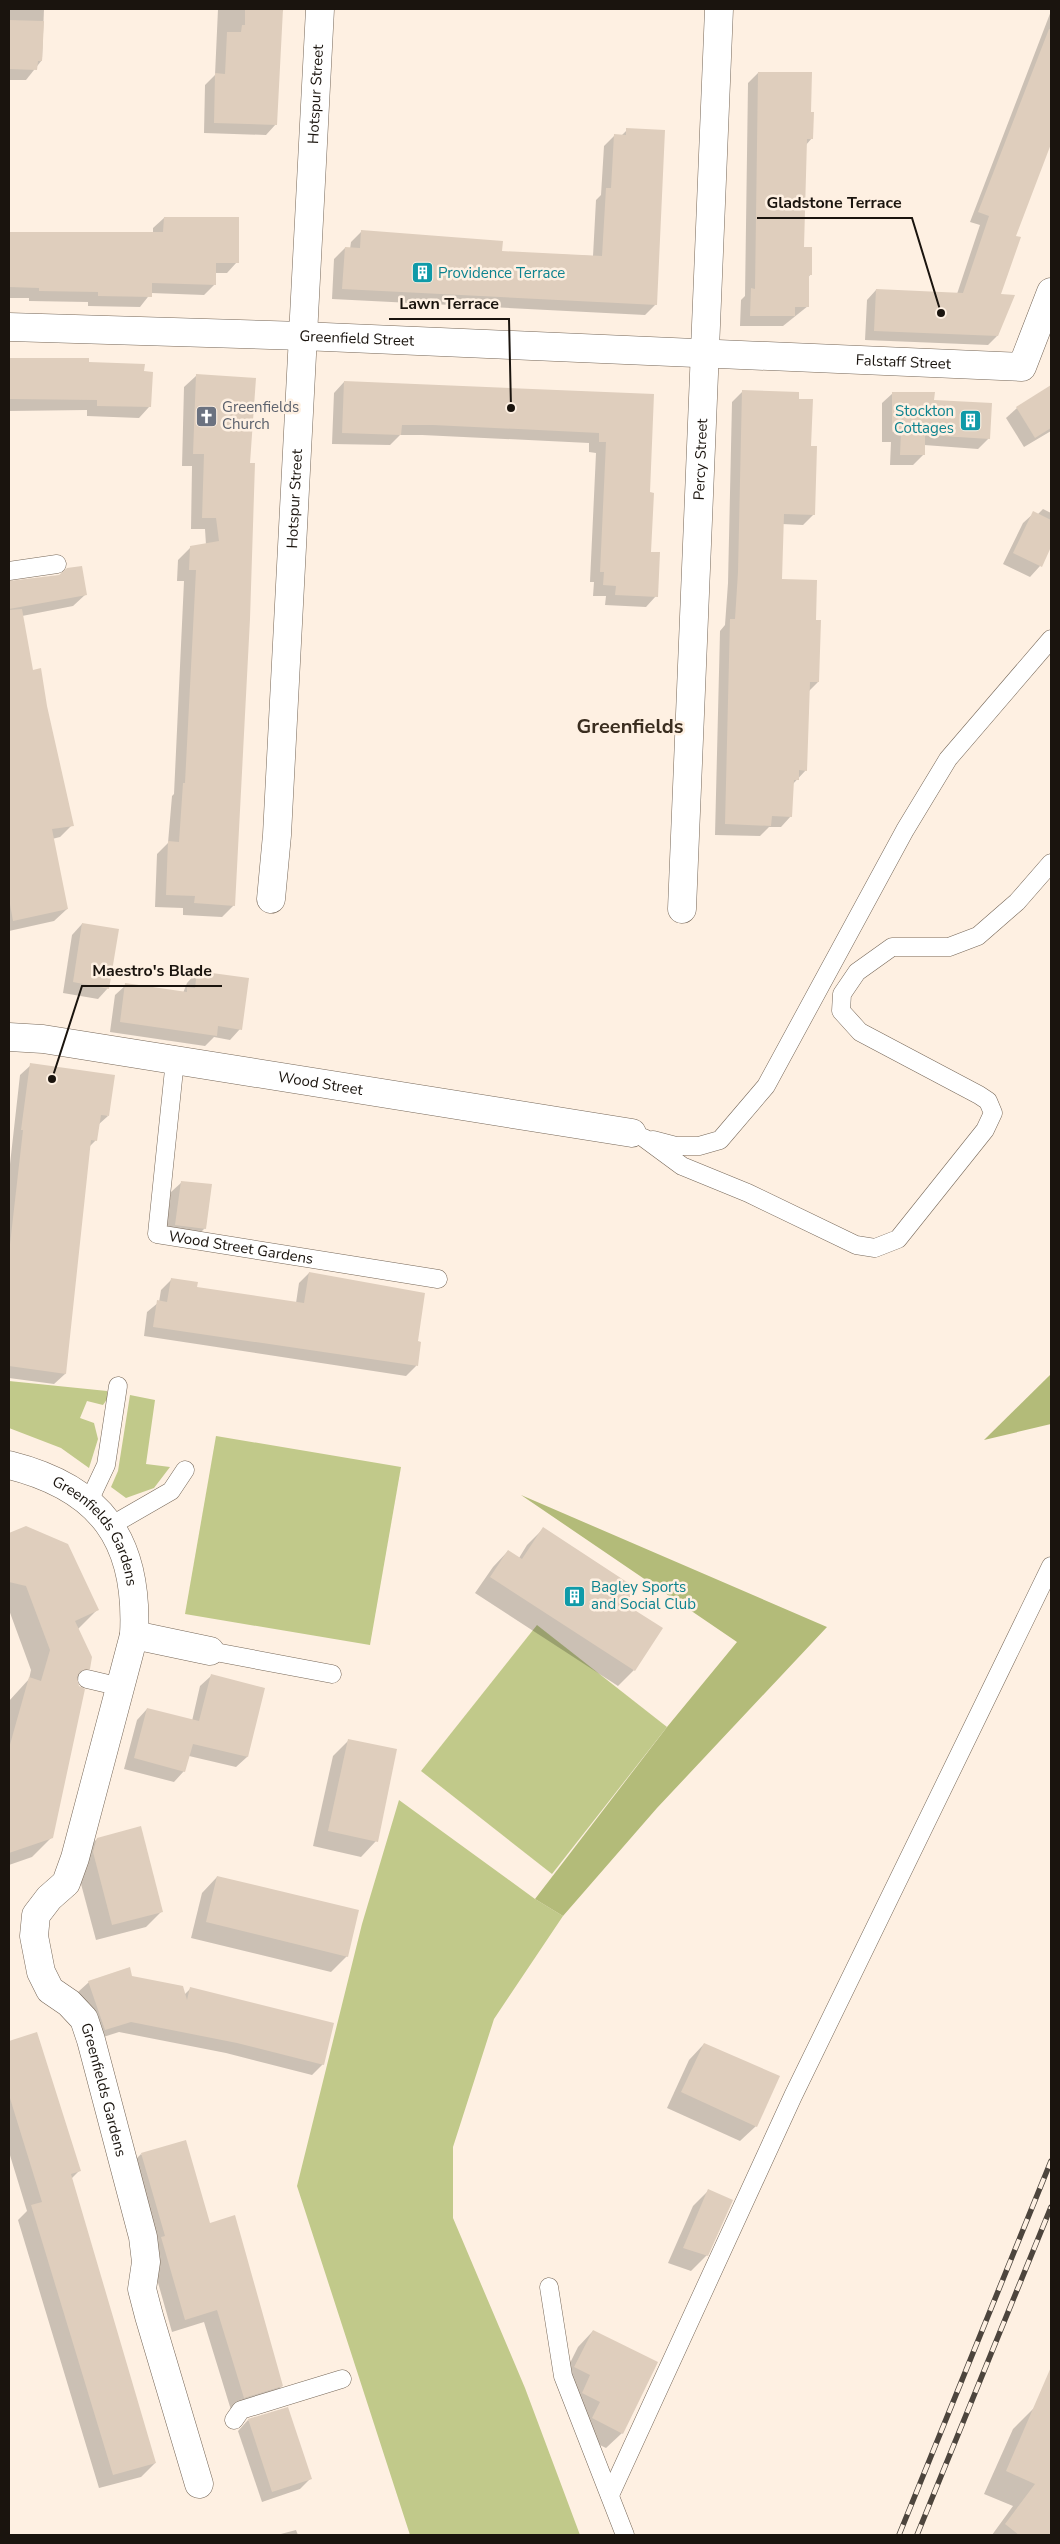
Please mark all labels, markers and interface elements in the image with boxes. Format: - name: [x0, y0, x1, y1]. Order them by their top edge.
- street label: Hotspur Street: [303, 43, 328, 145]
- callout: Gladstone Terrace: [757, 187, 912, 218]
- text: Gladstone Terrace: [766, 192, 902, 214]
- building icon: Providence Terrace: [410, 261, 434, 285]
- place label: Providence Terrace: [438, 263, 565, 283]
- callout: Lawn Terrace: [389, 288, 509, 319]
- text: Lawn Terrace: [399, 293, 499, 315]
- street label: Greenfield Street: [299, 326, 415, 351]
- street label: Falstaff Street: [855, 350, 952, 374]
- place label: Greenfields Church: [222, 397, 299, 434]
- place label: Stockton Cottages: [894, 401, 954, 438]
- church icon: Greenfields Church: [194, 404, 218, 428]
- building icon: Stockton Cottages: [958, 408, 982, 432]
- street label: Percy Street: [689, 417, 712, 501]
- street label: Hotspur Street: [282, 448, 307, 549]
- district label: Greenfields: [577, 713, 684, 740]
- callout: Maestro's Blade: [82, 955, 222, 986]
- text: Maestro's Blade: [92, 960, 212, 982]
- street label: Wood Street: [276, 1067, 365, 1100]
- street label: Wood Street Gardens: [167, 1226, 315, 1269]
- street label: Greenfields Gardens: [49, 1471, 142, 1587]
- place label: Bagley Sports and Social Club: [591, 1577, 696, 1614]
- building icon: Bagley Sports and Social Club: [563, 1584, 587, 1608]
- street label: Greenfields Gardens: [76, 2020, 131, 2159]

